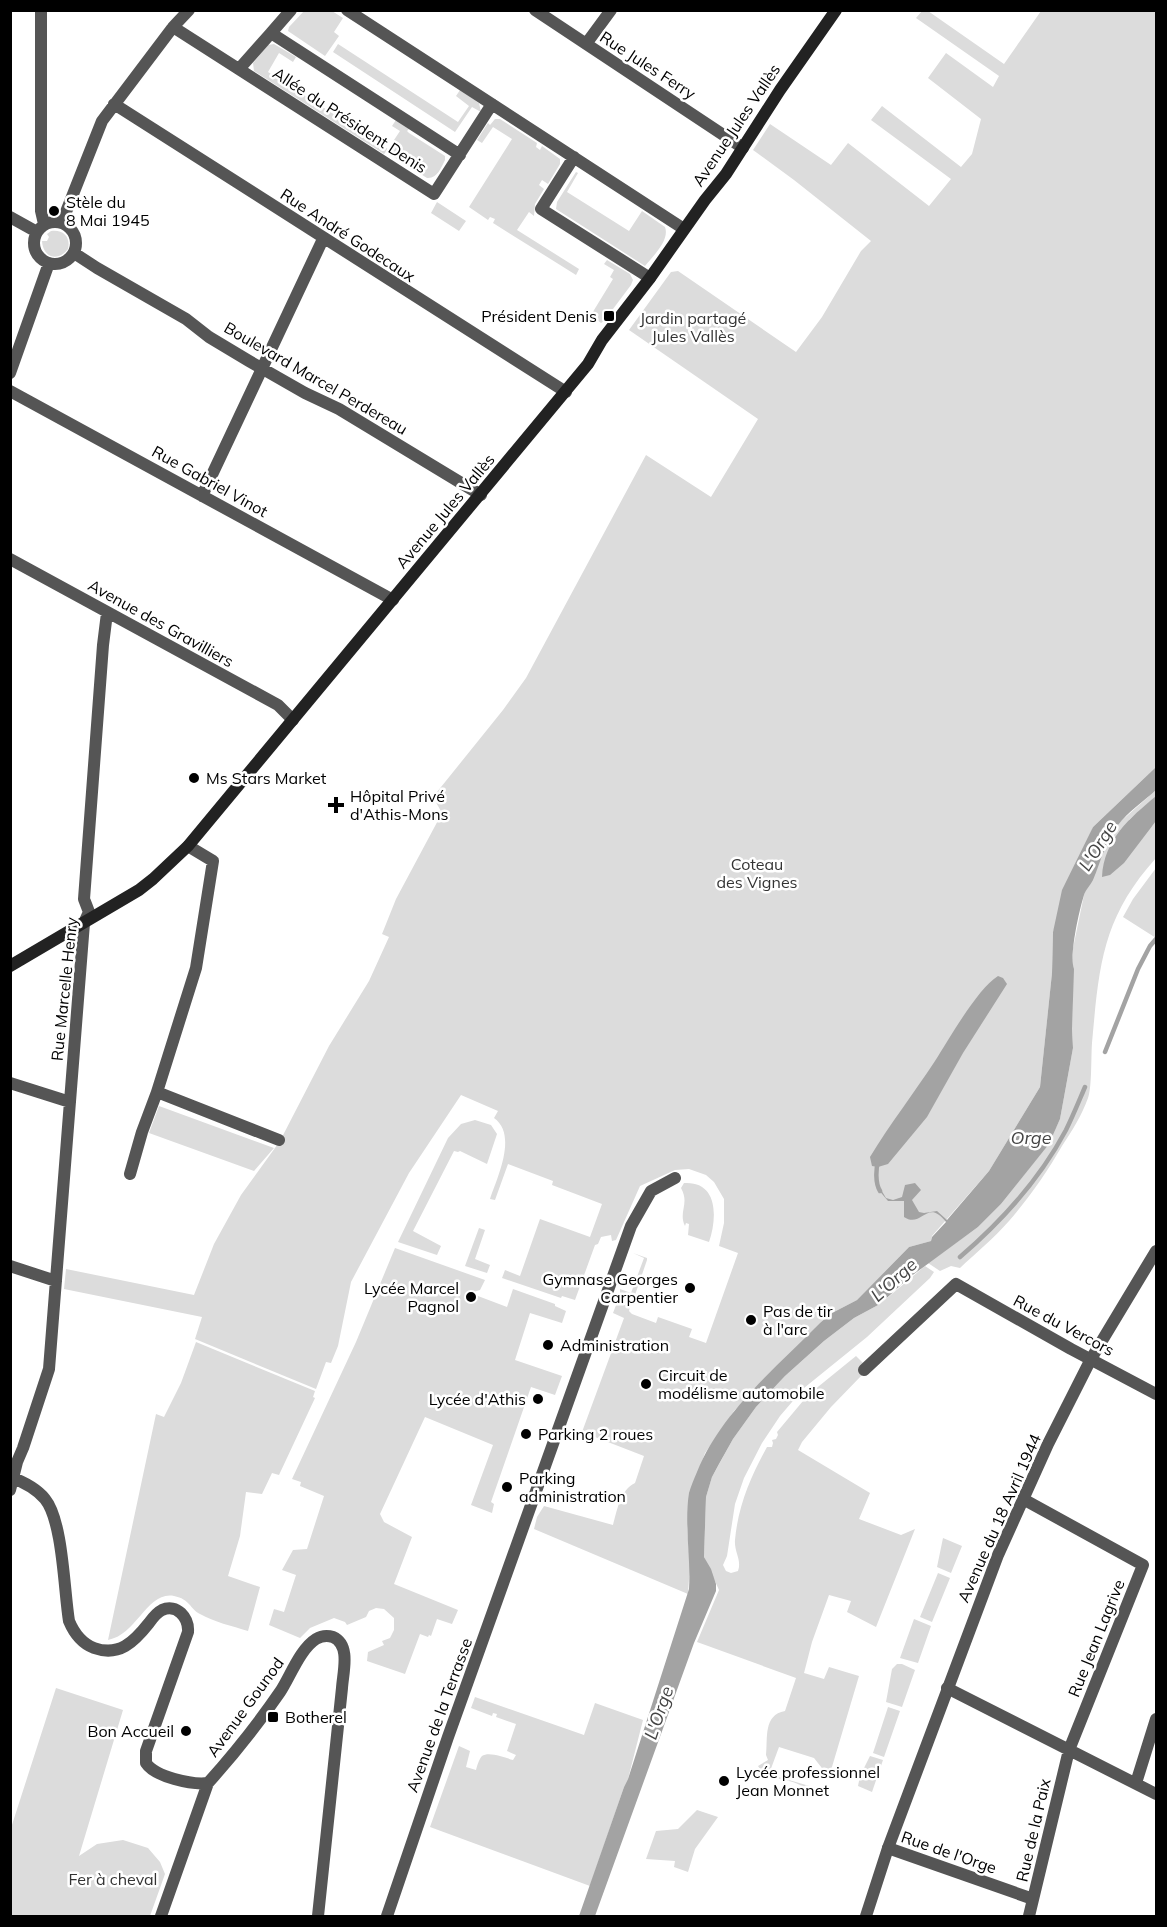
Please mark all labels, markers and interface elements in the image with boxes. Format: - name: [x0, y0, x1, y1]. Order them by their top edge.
- street label: Rue Jules Ferry: [596, 27, 700, 104]
- street label: Avenue Jules Vallès: [688, 60, 784, 190]
- street label: Allée du Président Denis: [269, 63, 431, 177]
- street label: Rue André Godecaux: [277, 184, 420, 286]
- place label: Stèle du 8 Mai 1945: [66, 192, 150, 230]
- marker: Stèle du 8 Mai 1945: [47, 204, 61, 218]
- place label: Président Denis: [481, 306, 597, 326]
- park label: Jardin partagé Jules Vallès: [640, 308, 746, 346]
- marker: Président Denis: [602, 309, 616, 323]
- street label: Boulevard Marcel Perdereau: [221, 317, 411, 439]
- street label: Rue Gabriel Vinot: [149, 441, 272, 521]
- street label: Avenue Jules Vallès: [391, 450, 499, 572]
- street label: Avenue des Gravilliers: [85, 575, 237, 671]
- place label: Ms Stars Market: [206, 768, 327, 788]
- marker: Ms Stars Market: [187, 771, 201, 785]
- place label: Hôpital Privé d'Athis-Mons: [350, 786, 449, 824]
- marker: Hôpital Privé d'Athis-Mons: [327, 796, 345, 814]
- water label: L'Orge: [1073, 816, 1122, 875]
- park label: Coteau des Vignes: [716, 854, 798, 892]
- street label: Rue Marcelle Henry: [47, 916, 82, 1062]
- water label: Orge: [1011, 1126, 1052, 1149]
- water label: L'Orge: [866, 1253, 922, 1306]
- place label: Gymnase Georges Carpentier: [542, 1269, 678, 1307]
- place label: Lycée Marcel Pagnol: [364, 1278, 459, 1316]
- marker: Gymnase Georges Carpentier: [683, 1281, 697, 1295]
- marker: Lycée Marcel Pagnol: [464, 1290, 478, 1304]
- street label: Rue du Vercors: [1010, 1290, 1118, 1360]
- place label: Pas de tir à l'arc: [763, 1301, 833, 1339]
- marker: Pas de tir à l'arc: [744, 1313, 758, 1327]
- place label: Administration: [560, 1335, 669, 1355]
- marker: Administration: [541, 1338, 555, 1352]
- place label: Circuit de modélisme automobile: [658, 1365, 825, 1403]
- marker: Circuit de modélisme automobile: [639, 1377, 653, 1391]
- place label: Lycée d'Athis: [429, 1389, 526, 1409]
- marker: Lycée d'Athis: [531, 1392, 545, 1406]
- place label: Parking 2 roues: [538, 1424, 653, 1444]
- marker: Parking 2 roues: [519, 1427, 533, 1441]
- street label: Avenue du 18 Avril 1944: [953, 1430, 1045, 1605]
- place label: Parking administration: [519, 1468, 626, 1506]
- marker: Parking administration: [500, 1480, 514, 1494]
- street label: Rue Jean Lagrive: [1063, 1576, 1129, 1700]
- street label: Avenue de la Terrasse: [402, 1635, 476, 1795]
- street label: Avenue Gounod: [202, 1653, 288, 1761]
- water label: L'Orge: [639, 1683, 678, 1742]
- place label: Botherel: [285, 1707, 347, 1727]
- marker: Botherel: [266, 1710, 280, 1724]
- place label: Bon Accueil: [88, 1721, 174, 1741]
- marker: Bon Accueil: [179, 1724, 193, 1738]
- place label: Lycée professionnel Jean Monnet: [736, 1762, 880, 1800]
- marker: Lycée professionnel Jean Monnet: [717, 1774, 731, 1788]
- street label: Rue de la Paix: [1011, 1776, 1055, 1884]
- street label: Rue de l'Orge: [899, 1826, 999, 1878]
- park label: Fer à cheval: [69, 1869, 157, 1889]

